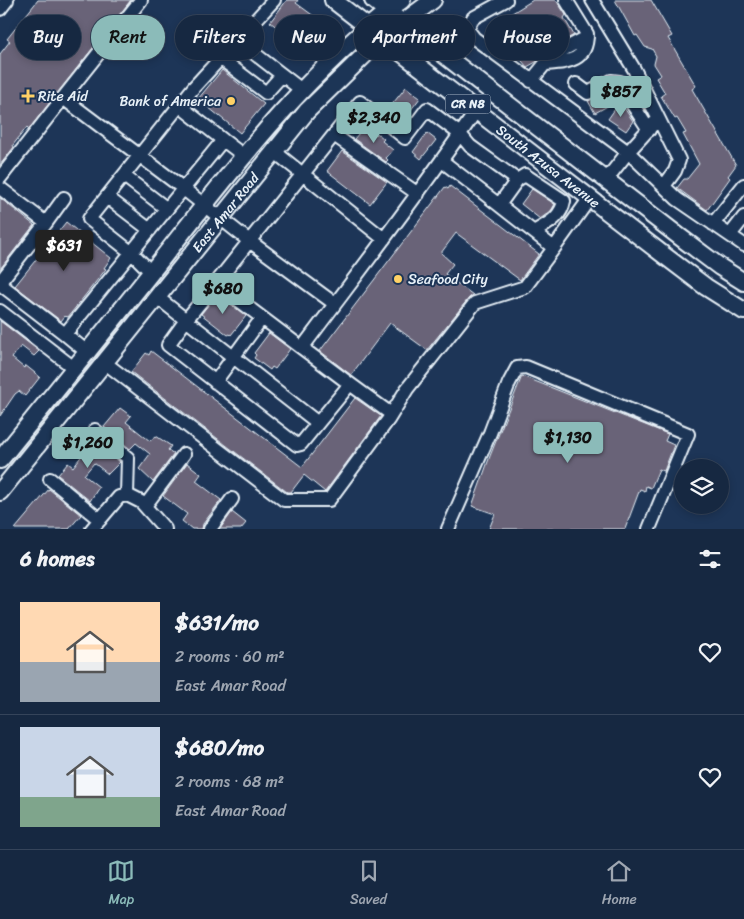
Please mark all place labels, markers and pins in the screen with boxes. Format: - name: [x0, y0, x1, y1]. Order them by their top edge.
- pin: $857: [591, 76, 651, 118]
- place label: Rite Aid: [38, 84, 89, 109]
- place label: Bank of America: [119, 89, 222, 114]
- marker: Rite Aid: [22, 90, 34, 102]
- marker: Bank of America: [225, 95, 237, 107]
- pin: $2,340: [333, 102, 415, 144]
- pin: $631: [34, 230, 94, 272]
- place label: Seafood City: [408, 267, 489, 292]
- pin: $680: [193, 272, 253, 315]
- marker: Seafood City: [392, 273, 404, 285]
- pin: $1,130: [527, 422, 609, 464]
- pin: $1,260: [47, 426, 129, 469]

